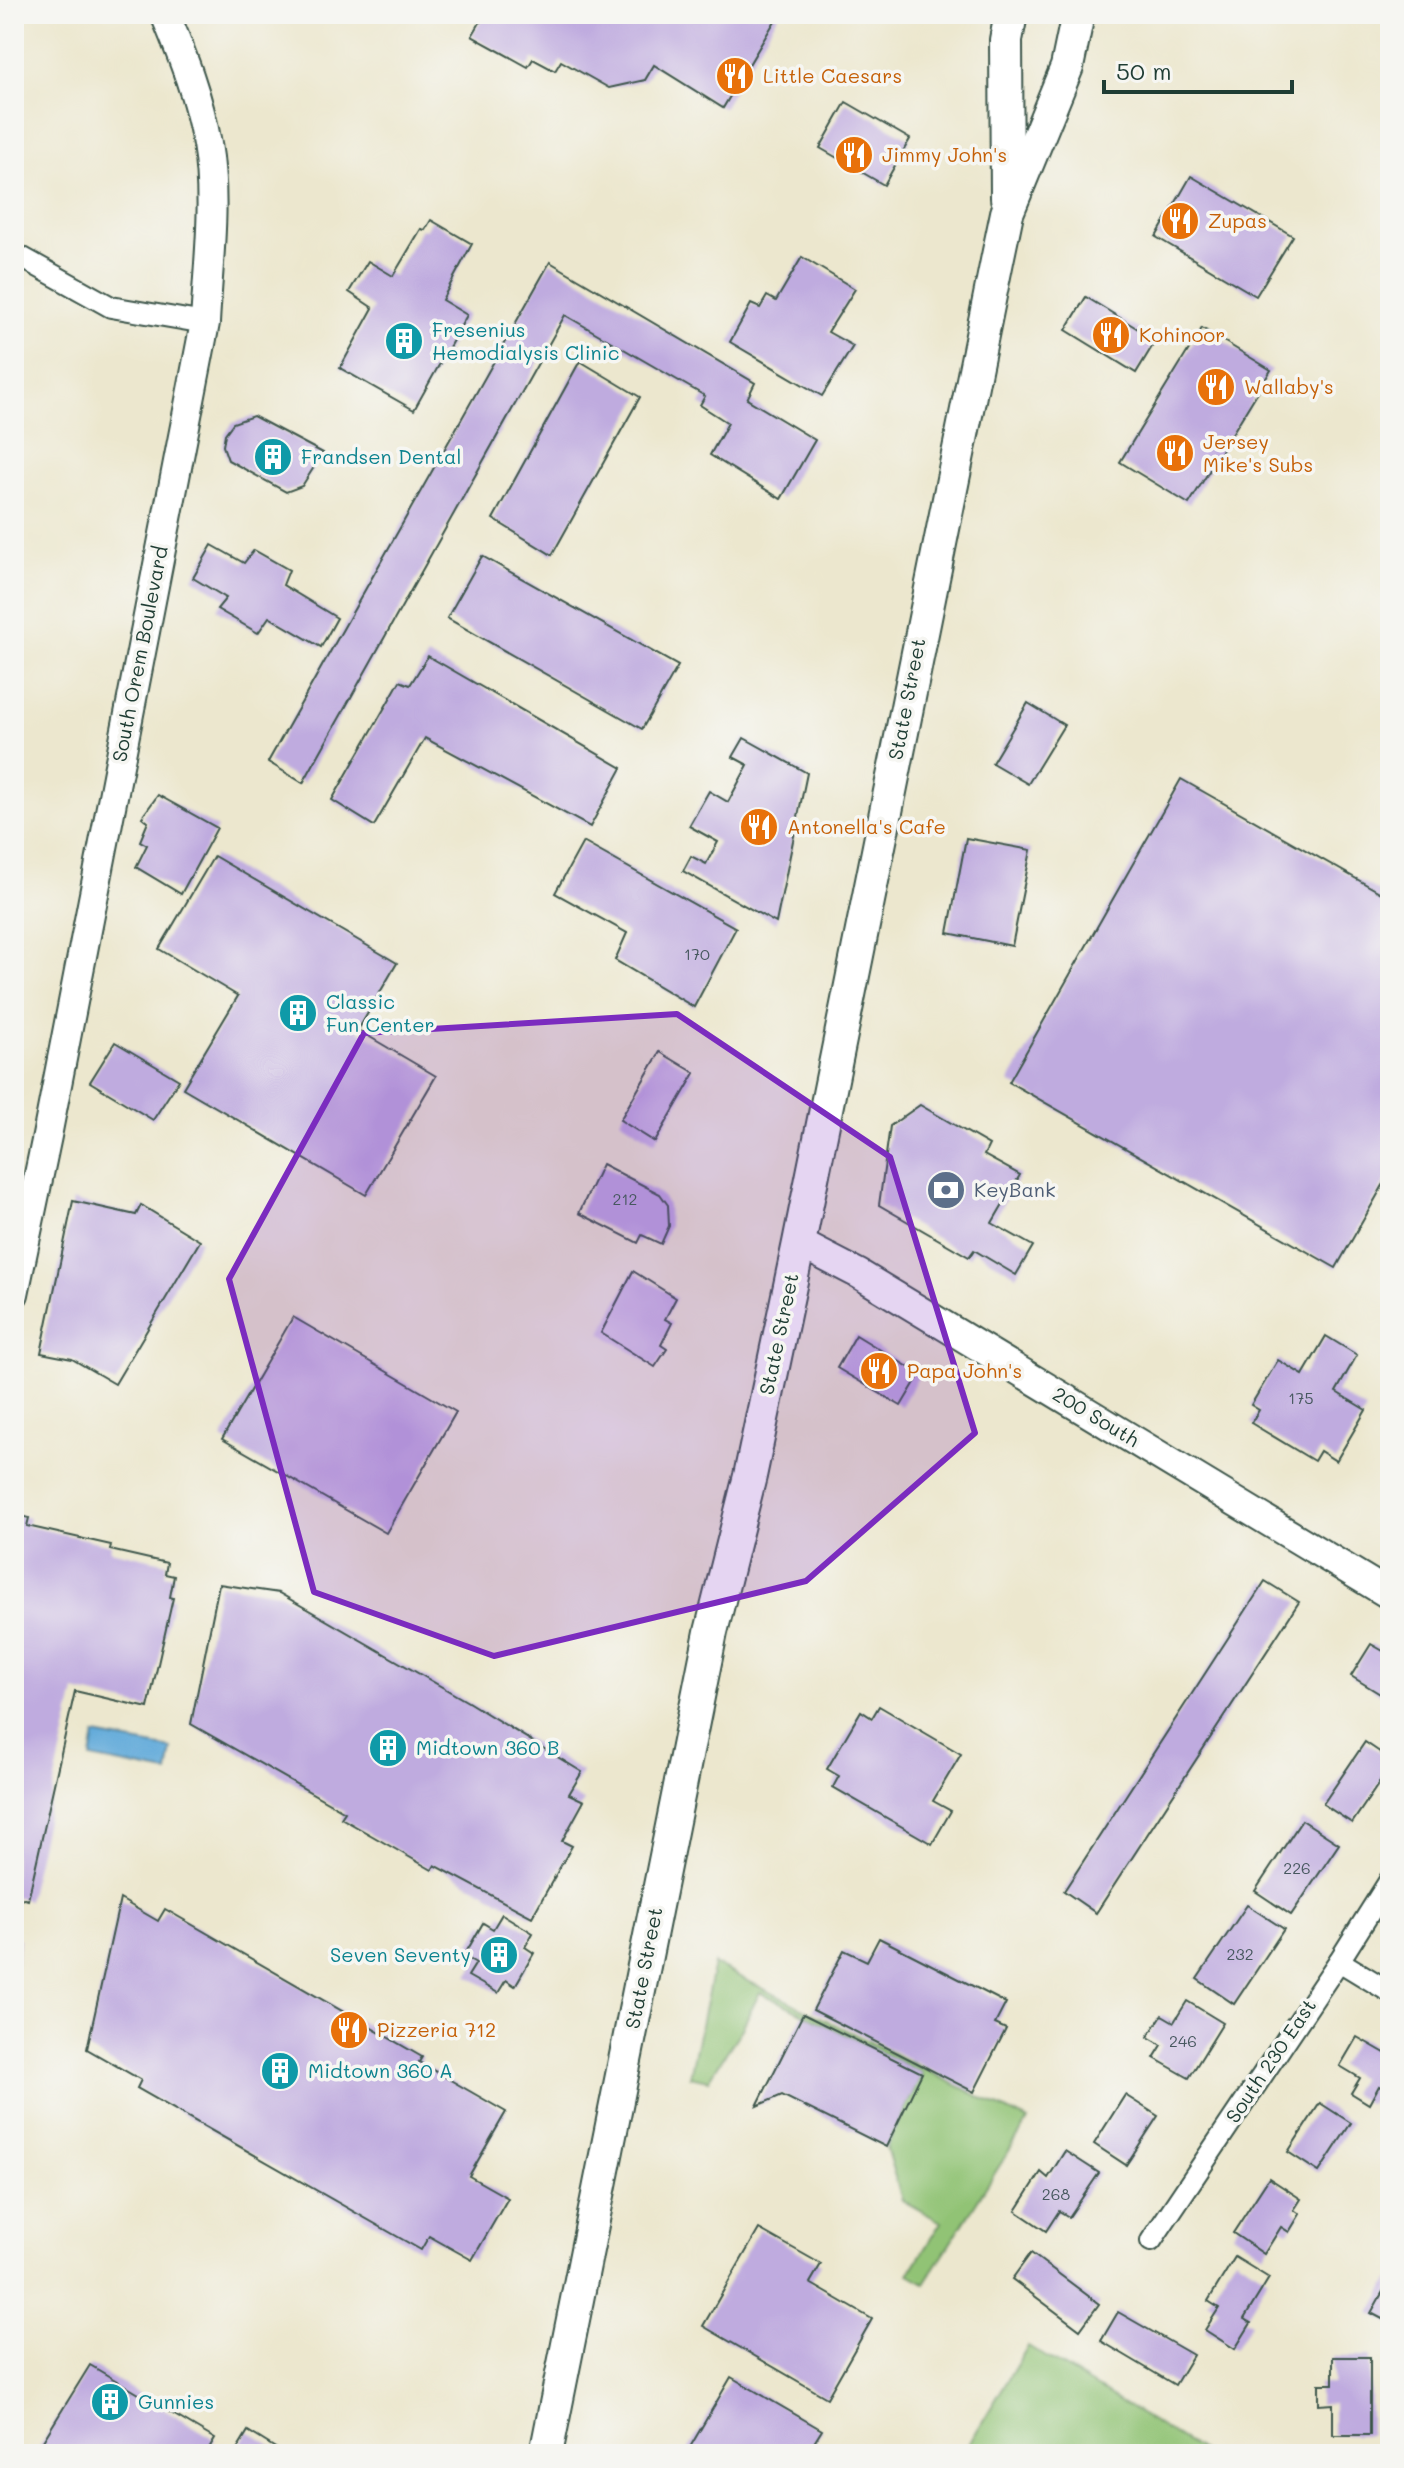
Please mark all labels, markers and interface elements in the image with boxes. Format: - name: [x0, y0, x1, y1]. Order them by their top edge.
- scale bar: [1104, 44, 1292, 94]
- restaurant icon: Little Caesars: [714, 55, 756, 97]
- text: 50 m: [1116, 55, 1172, 86]
- place label: Little Caesars: [763, 62, 902, 88]
- restaurant icon: Jimmy John's: [833, 134, 875, 176]
- place label: Jimmy John's: [882, 141, 1007, 167]
- restaurant icon: Zupas: [1159, 200, 1201, 242]
- place label: Zupas: [1208, 207, 1267, 233]
- restaurant icon: Kohinoor: [1090, 314, 1132, 356]
- place label: Fresenius Hemodialysis Clinic: [432, 316, 620, 365]
- building icon: Fresenius Hemodialysis Clinic: [383, 320, 425, 362]
- place label: Kohinoor: [1139, 321, 1225, 347]
- restaurant icon: Wallaby's: [1195, 366, 1237, 408]
- place label: Wallaby's: [1244, 373, 1334, 399]
- place label: Jersey Mike's Subs: [1203, 428, 1313, 477]
- restaurant icon: Jersey Mike's Subs: [1154, 432, 1196, 474]
- building icon: Frandsen Dental: [252, 436, 294, 478]
- place label: Frandsen Dental: [301, 443, 462, 469]
- street label: South Orem Boulevard: [105, 544, 173, 764]
- street label: State Street: [881, 636, 931, 762]
- restaurant icon: Antonella's Cafe: [738, 806, 780, 848]
- place label: Antonella's Cafe: [787, 813, 946, 839]
- house number: 170: [684, 943, 710, 964]
- place label: Classic Fun Center: [326, 988, 435, 1037]
- building icon: Classic Fun Center: [277, 992, 319, 1034]
- bank icon: KeyBank: [925, 1169, 967, 1211]
- place label: KeyBank: [974, 1176, 1056, 1202]
- house number: 212: [613, 1188, 637, 1209]
- street label: State Street: [752, 1271, 804, 1397]
- restaurant icon: Papa John's: [858, 1350, 900, 1392]
- place label: Papa John's: [907, 1357, 1022, 1383]
- street label: 200 South: [1049, 1380, 1145, 1452]
- house number: 175: [1288, 1387, 1314, 1408]
- building icon: Midtown 360 B: [367, 1727, 409, 1769]
- place label: Midtown 360 B: [416, 1734, 559, 1760]
- house number: 226: [1283, 1857, 1311, 1878]
- street label: State Street: [618, 1905, 668, 2031]
- building icon: Seven Seventy: [478, 1934, 520, 1976]
- place label: Seven Seventy: [330, 1941, 471, 1967]
- house number: 232: [1226, 1943, 1254, 1964]
- street label: South 230 East: [1219, 1993, 1321, 2128]
- restaurant icon: Pizzeria 712: [328, 2009, 370, 2051]
- place label: Pizzeria 712: [377, 2016, 496, 2042]
- house number: 246: [1169, 2030, 1197, 2051]
- building icon: Midtown 360 A: [259, 2050, 301, 2092]
- place label: Midtown 360 A: [308, 2057, 453, 2083]
- house number: 268: [1042, 2183, 1070, 2204]
- building icon: Gunnies: [89, 2381, 131, 2423]
- place label: Gunnies: [138, 2388, 214, 2414]

